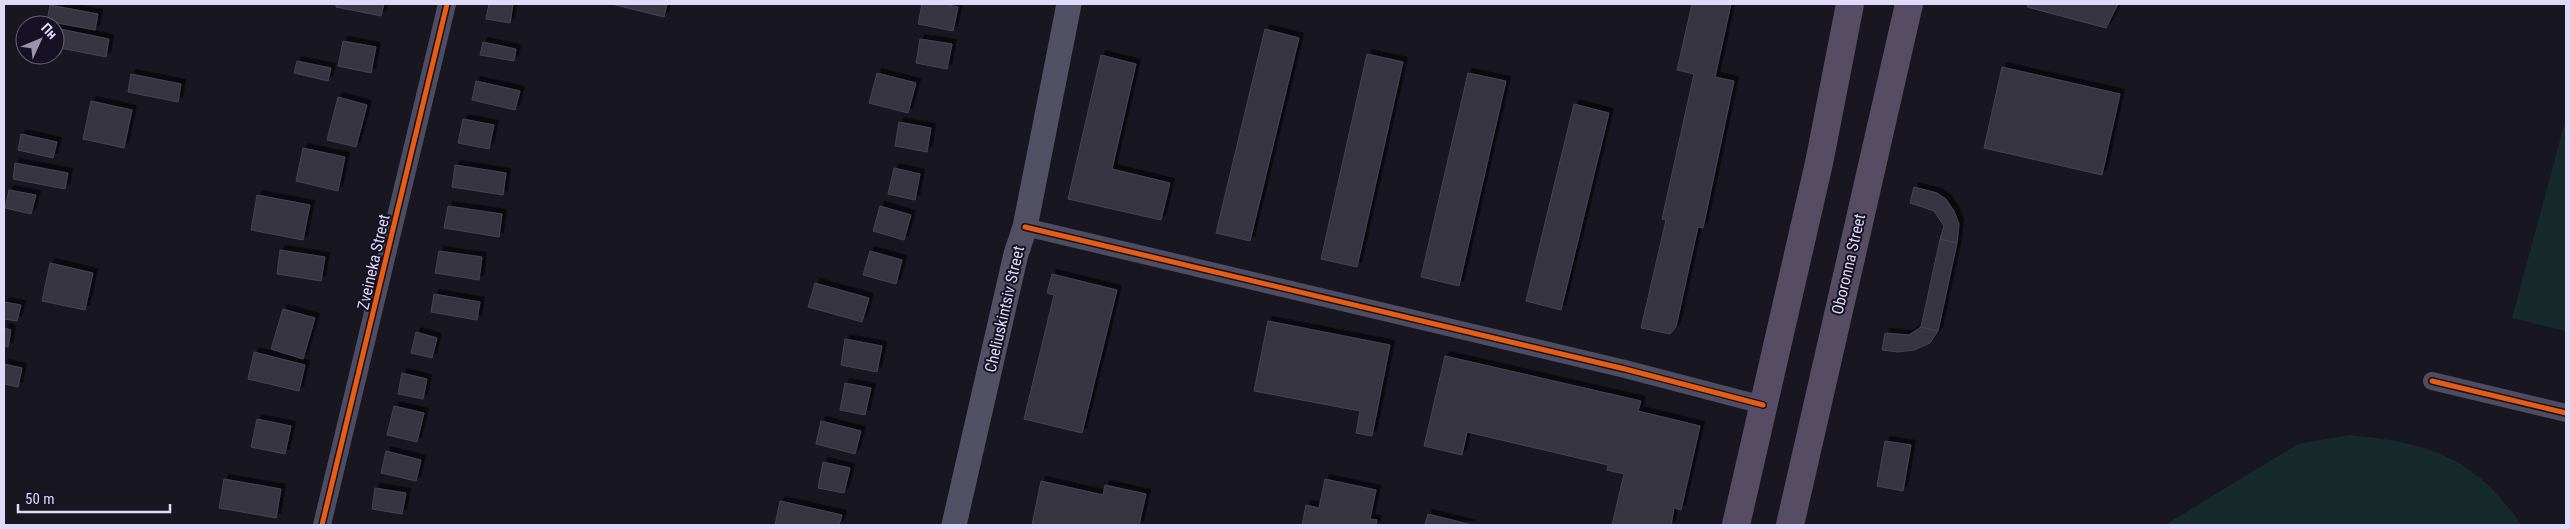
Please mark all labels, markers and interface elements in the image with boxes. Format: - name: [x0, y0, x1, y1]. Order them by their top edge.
- north arrow: [15, 15, 65, 65]
- text: Пн: [38, 20, 61, 42]
- street label: Zveineka Street: [353, 212, 394, 312]
- street label: Oboronna Street: [1828, 212, 1869, 316]
- street label: Cheliuskintsiv Street: [981, 244, 1028, 374]
- scale bar: [18, 482, 170, 514]
- text: 50 m: [25, 490, 55, 508]

